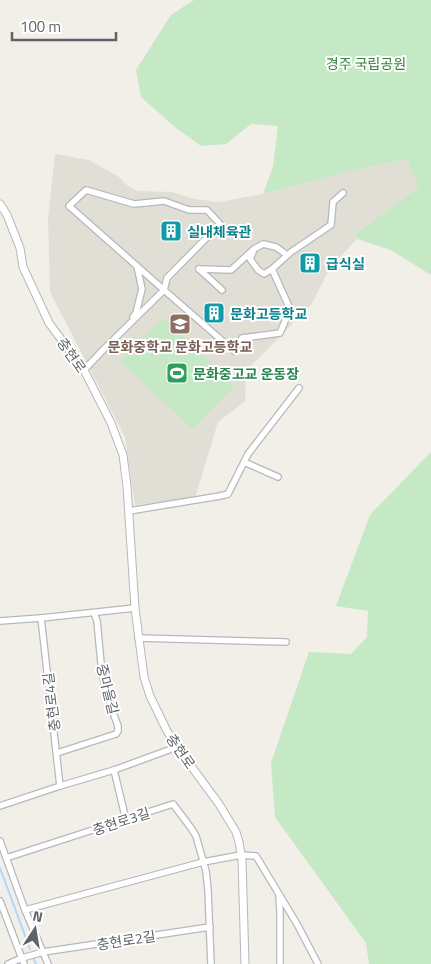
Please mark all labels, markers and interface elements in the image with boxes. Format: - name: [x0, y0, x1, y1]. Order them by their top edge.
- scale bar: [12, 10, 116, 42]
- text: 100 m: [20, 15, 61, 38]
- park label: 경주 국립공원: [326, 53, 406, 74]
- building icon: 실내체육관: [159, 219, 183, 243]
- place label: 실내체육관: [187, 221, 252, 242]
- building icon: 급식실: [298, 251, 322, 275]
- place label: 급식실: [326, 253, 365, 274]
- building icon: 문화고등학교: [202, 301, 226, 325]
- place label: 문화고등학교: [230, 303, 307, 324]
- school or university icon: 문화중학교 문화고등학교: [168, 312, 192, 336]
- street label: 충현로: [52, 333, 92, 377]
- place label: 문화중학교 문화고등학교: [108, 336, 252, 357]
- sports icon: 문화중고교 운동장: [165, 361, 189, 385]
- place label: 문화중고교 운동장: [193, 363, 299, 384]
- street label: 중마을길: [92, 661, 124, 717]
- street label: 충현로4길: [37, 671, 65, 733]
- street label: 충현로: [161, 729, 201, 773]
- street label: 충현로3길: [90, 802, 152, 840]
- north arrow: [10, 904, 60, 954]
- text: N: [31, 905, 45, 927]
- street label: 충현로2길: [95, 925, 157, 955]

